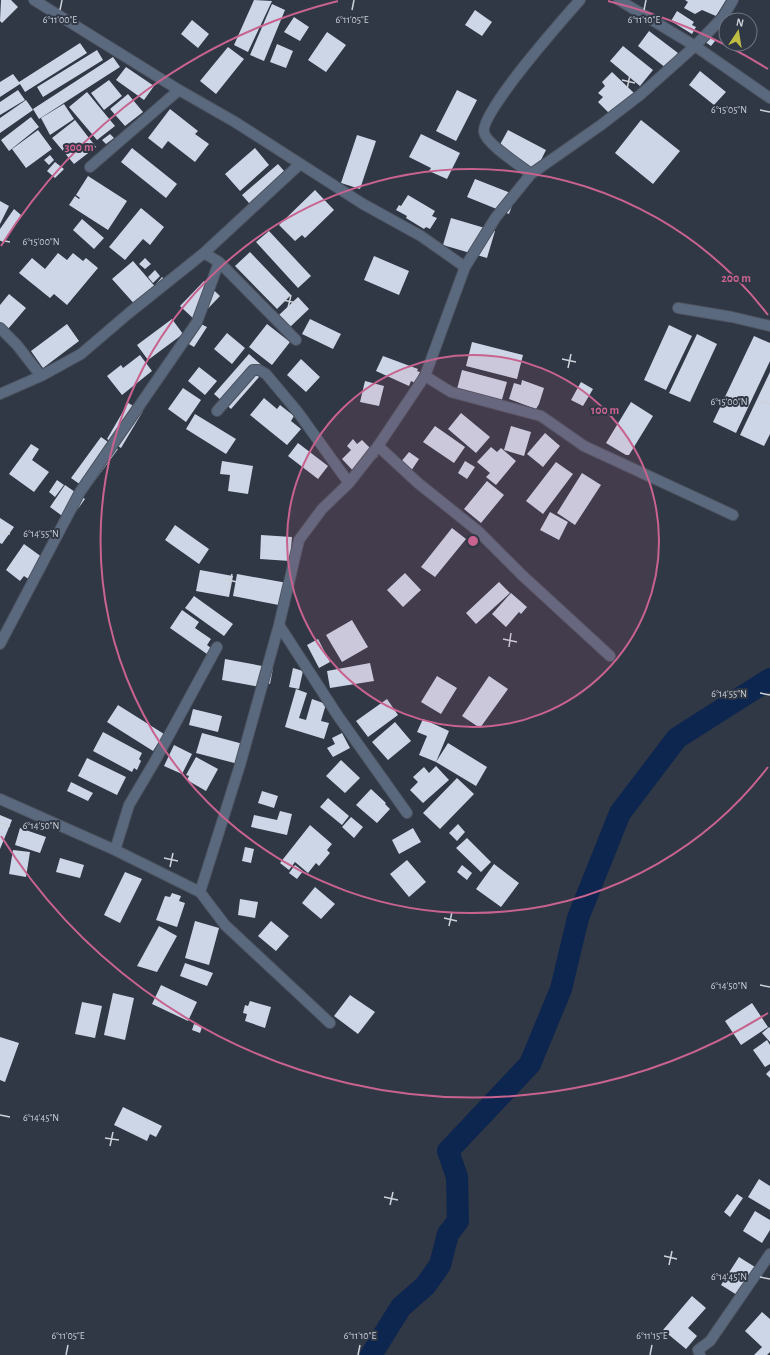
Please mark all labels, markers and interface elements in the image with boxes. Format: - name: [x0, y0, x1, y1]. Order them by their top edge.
- north arrow: [718, 12, 758, 52]
- text: 6°11'00"E: [43, 15, 77, 25]
- text: 6°11'05"E: [335, 15, 369, 25]
- text: 6°11'10"E: [628, 15, 660, 25]
- text: N: [735, 17, 745, 29]
- text: 6°15'05"N: [711, 105, 747, 115]
- text: 300 m: [64, 141, 94, 153]
- text: 6°15'00"N: [22, 237, 60, 247]
- text: 200 m: [721, 272, 751, 284]
- text: 6°15'00"N: [710, 397, 748, 407]
- text: 100 m: [591, 404, 619, 416]
- text: 6°14'55"N: [23, 529, 59, 539]
- centre of rings: [466, 534, 480, 548]
- text: 6°14'55"N: [711, 689, 747, 699]
- text: 6°14'50"N: [23, 821, 59, 831]
- text: 6°14'50"N: [711, 981, 747, 991]
- text: 6°14'45"N: [23, 1113, 59, 1123]
- text: 6°14'45"N: [711, 1272, 747, 1282]
- text: 6°11'05"E: [51, 1331, 85, 1341]
- text: 6°11'10"E: [344, 1331, 376, 1341]
- text: 6°11'15"E: [636, 1331, 668, 1341]

